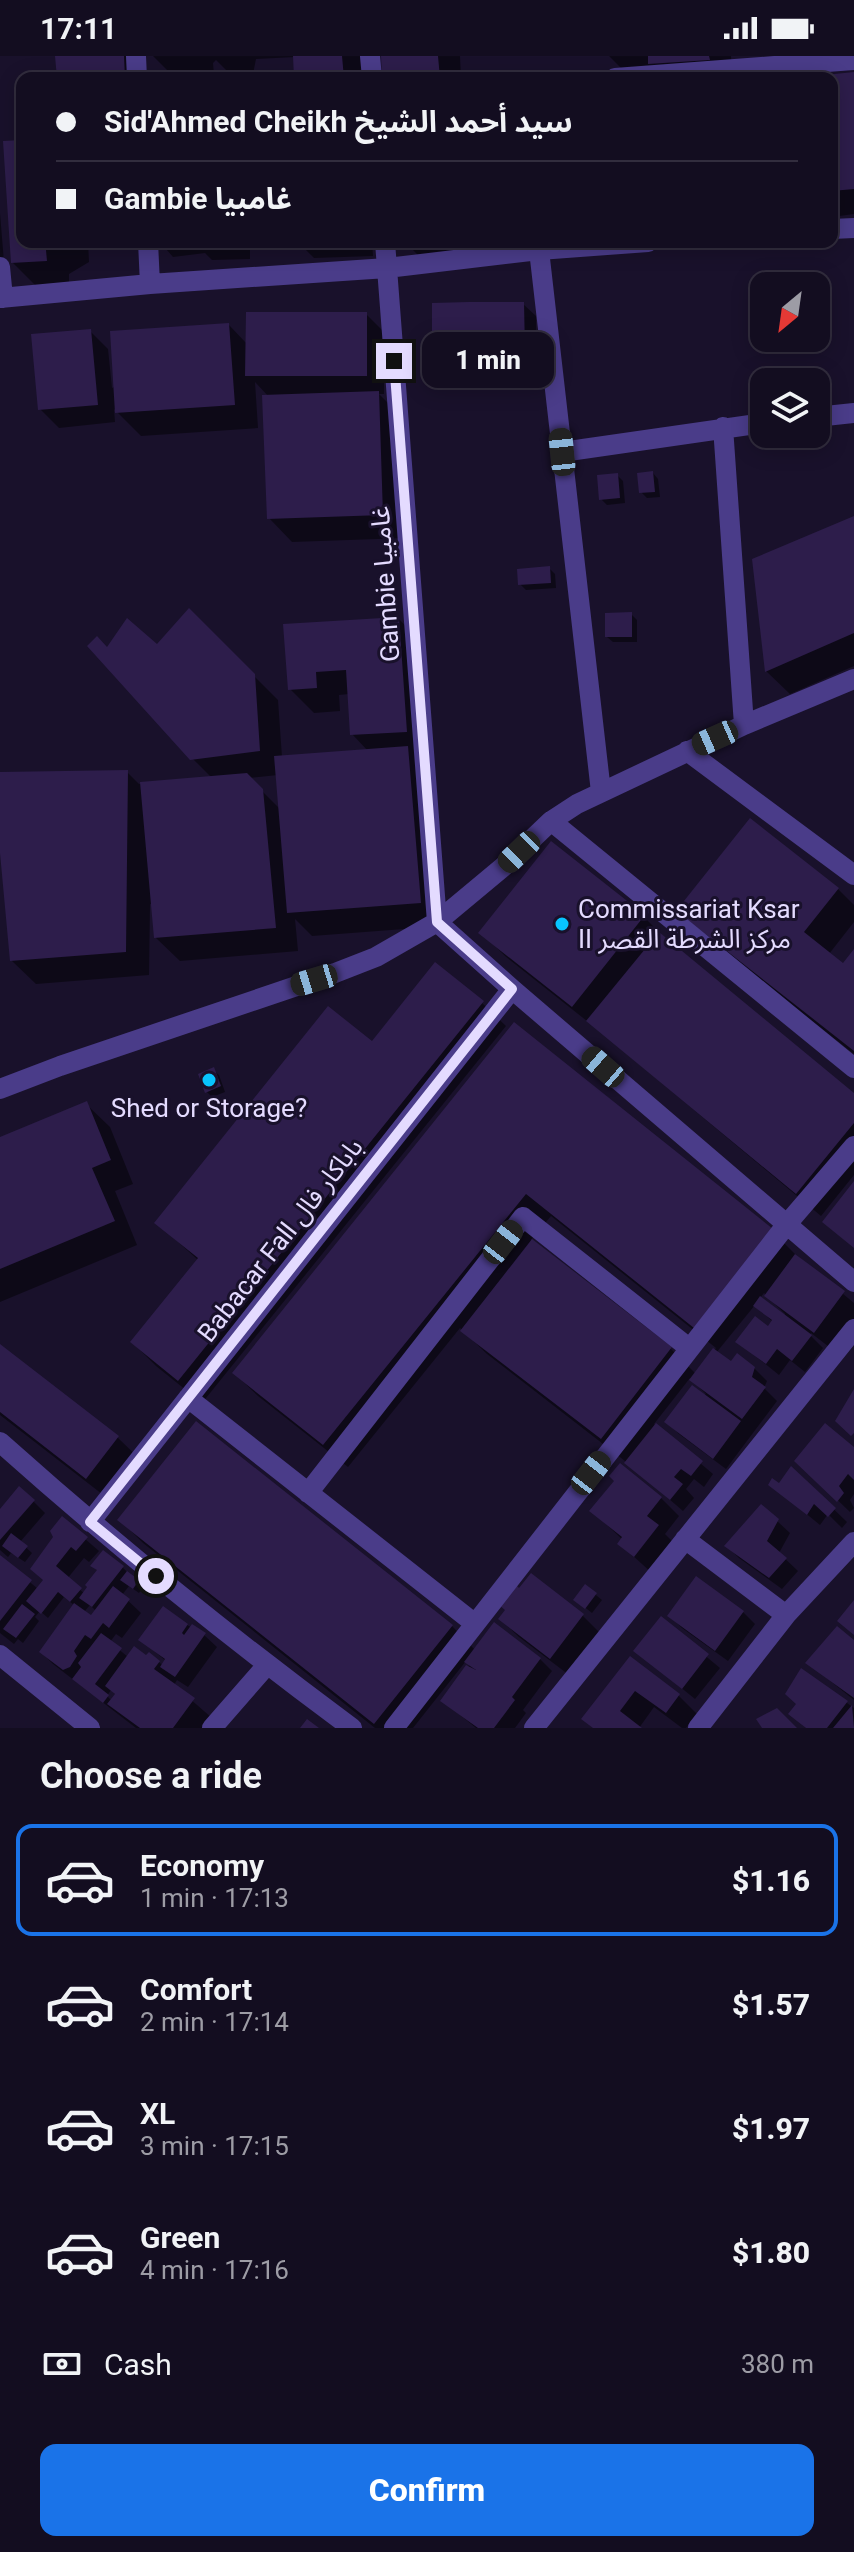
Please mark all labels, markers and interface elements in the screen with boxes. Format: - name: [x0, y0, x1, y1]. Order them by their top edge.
- text: 17:11: [40, 11, 117, 46]
- text: Sid'Ahmed Cheikh سيد أحمد الشيخ: [104, 104, 573, 139]
- text: Gambie غامبيا: [104, 181, 292, 216]
- north arrow: [750, 272, 830, 352]
- map controls: [750, 272, 830, 448]
- callout: 1 min: [422, 333, 554, 389]
- route end: [376, 343, 412, 379]
- text: 1 min: [455, 345, 521, 375]
- button: layers: [750, 368, 830, 448]
- car: [548, 427, 576, 477]
- street label: Gambie غامبيا: [365, 505, 405, 663]
- car: [688, 717, 742, 759]
- car: [493, 827, 545, 877]
- place label: Commissariat Ksar II مركز الشرطة القصر: [578, 894, 800, 954]
- marker: Commissariat Ksar II مركز الشرطة القصر: [553, 915, 571, 933]
- car: [288, 962, 340, 998]
- car: [577, 1042, 629, 1092]
- marker: Shed or Storage?: [200, 1071, 218, 1089]
- place label: Shed or Storage?: [111, 1093, 307, 1123]
- street label: Babacar Fall باباكار فال: [191, 1132, 369, 1348]
- car: [479, 1216, 527, 1268]
- car: [567, 1447, 615, 1499]
- route start: [138, 1558, 174, 1594]
- text: Choose a ride: [40, 1755, 262, 1797]
- icon: car: [44, 1844, 116, 1916]
- text: Economy: [140, 1848, 264, 1883]
- text: $1.16: [732, 1863, 810, 1898]
- text: 1 min · 17:13: [140, 1883, 289, 1913]
- icon: car: [44, 1968, 116, 2040]
- text: Comfort: [140, 1972, 252, 2007]
- text: $1.57: [732, 1987, 810, 2022]
- text: 2 min · 17:14: [140, 2007, 289, 2037]
- icon: car: [44, 2092, 116, 2164]
- text: XL: [140, 2096, 175, 2131]
- text: $1.97: [732, 2111, 810, 2146]
- text: 3 min · 17:15: [140, 2131, 289, 2161]
- icon: car: [44, 2216, 116, 2288]
- text: Green: [140, 2220, 220, 2255]
- text: $1.80: [732, 2235, 810, 2270]
- text: 4 min · 17:16: [140, 2255, 289, 2285]
- icon: cash: [40, 2342, 84, 2386]
- text: Cash: [104, 2347, 172, 2382]
- text: 380 m: [741, 2349, 814, 2379]
- button: Confirm: [40, 2444, 814, 2536]

